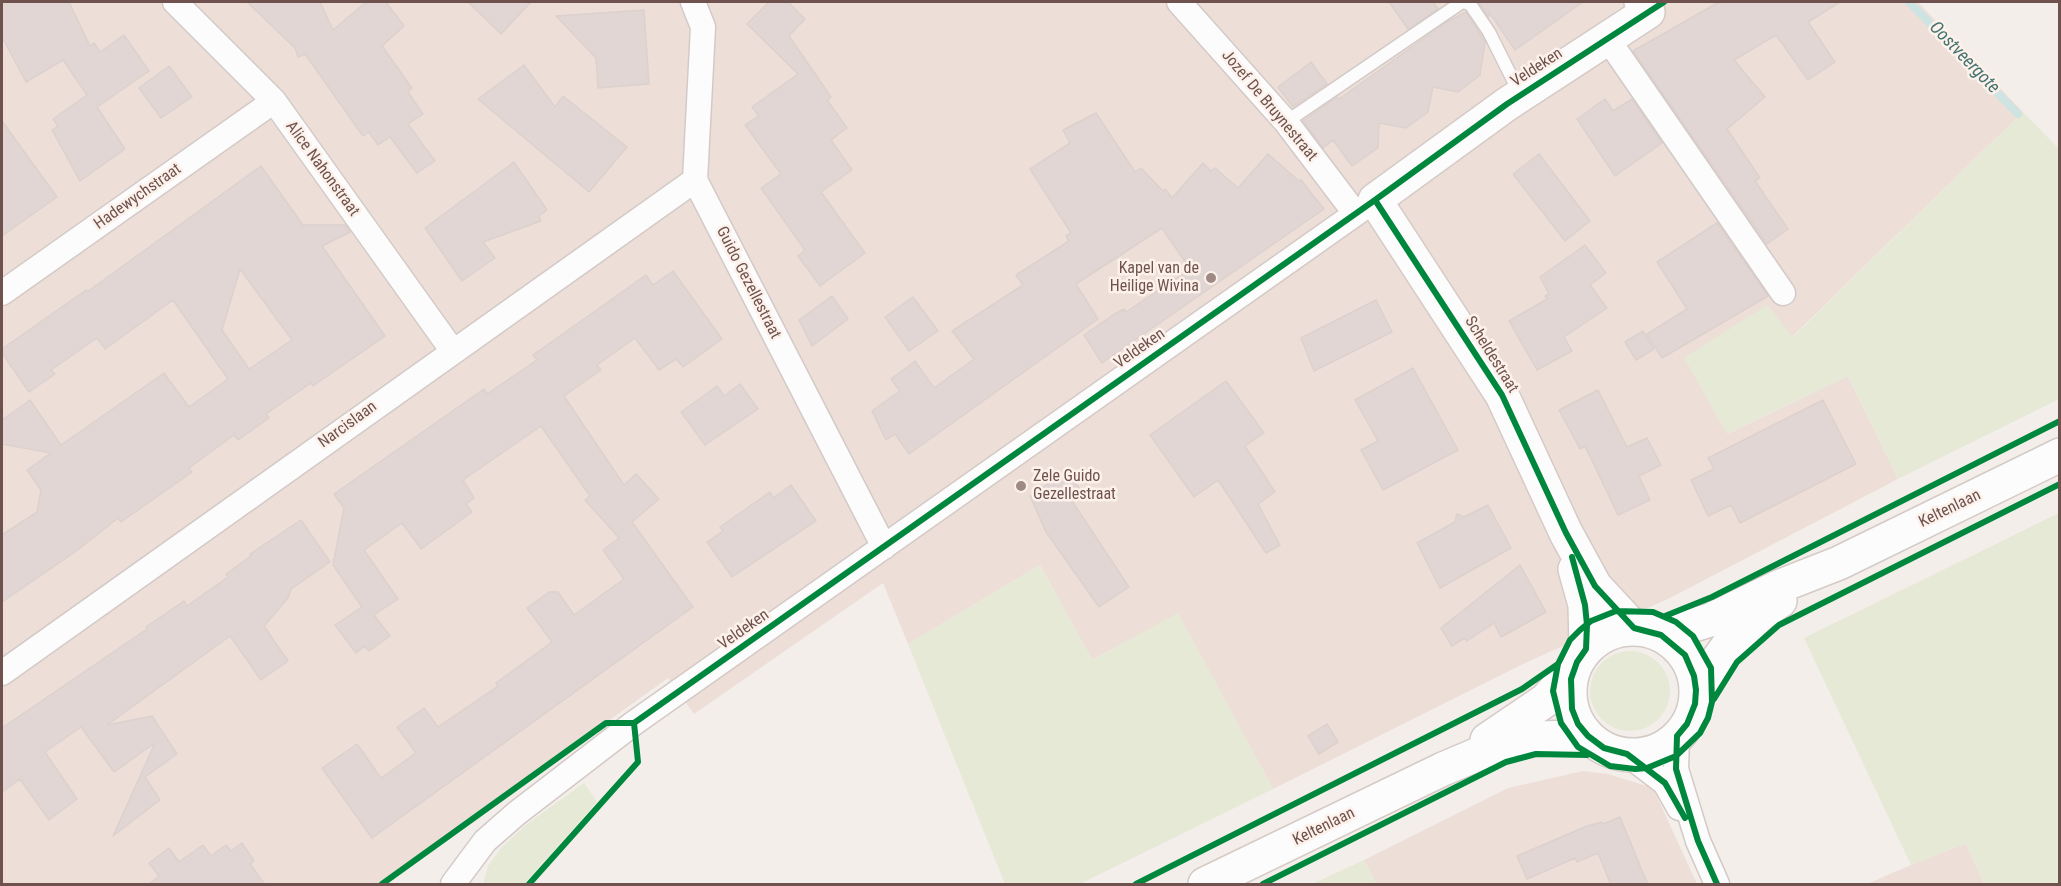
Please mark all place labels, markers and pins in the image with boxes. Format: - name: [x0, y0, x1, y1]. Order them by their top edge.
- place label: Kapel van de Heilige Wivina: [1110, 259, 1199, 297]
- marker: Kapel van de Heilige Wivina: [1204, 271, 1218, 285]
- place label: Zele Guido Gezellestraat: [1033, 467, 1116, 505]
- marker: Zele Guido Gezellestraat: [1014, 479, 1028, 493]

